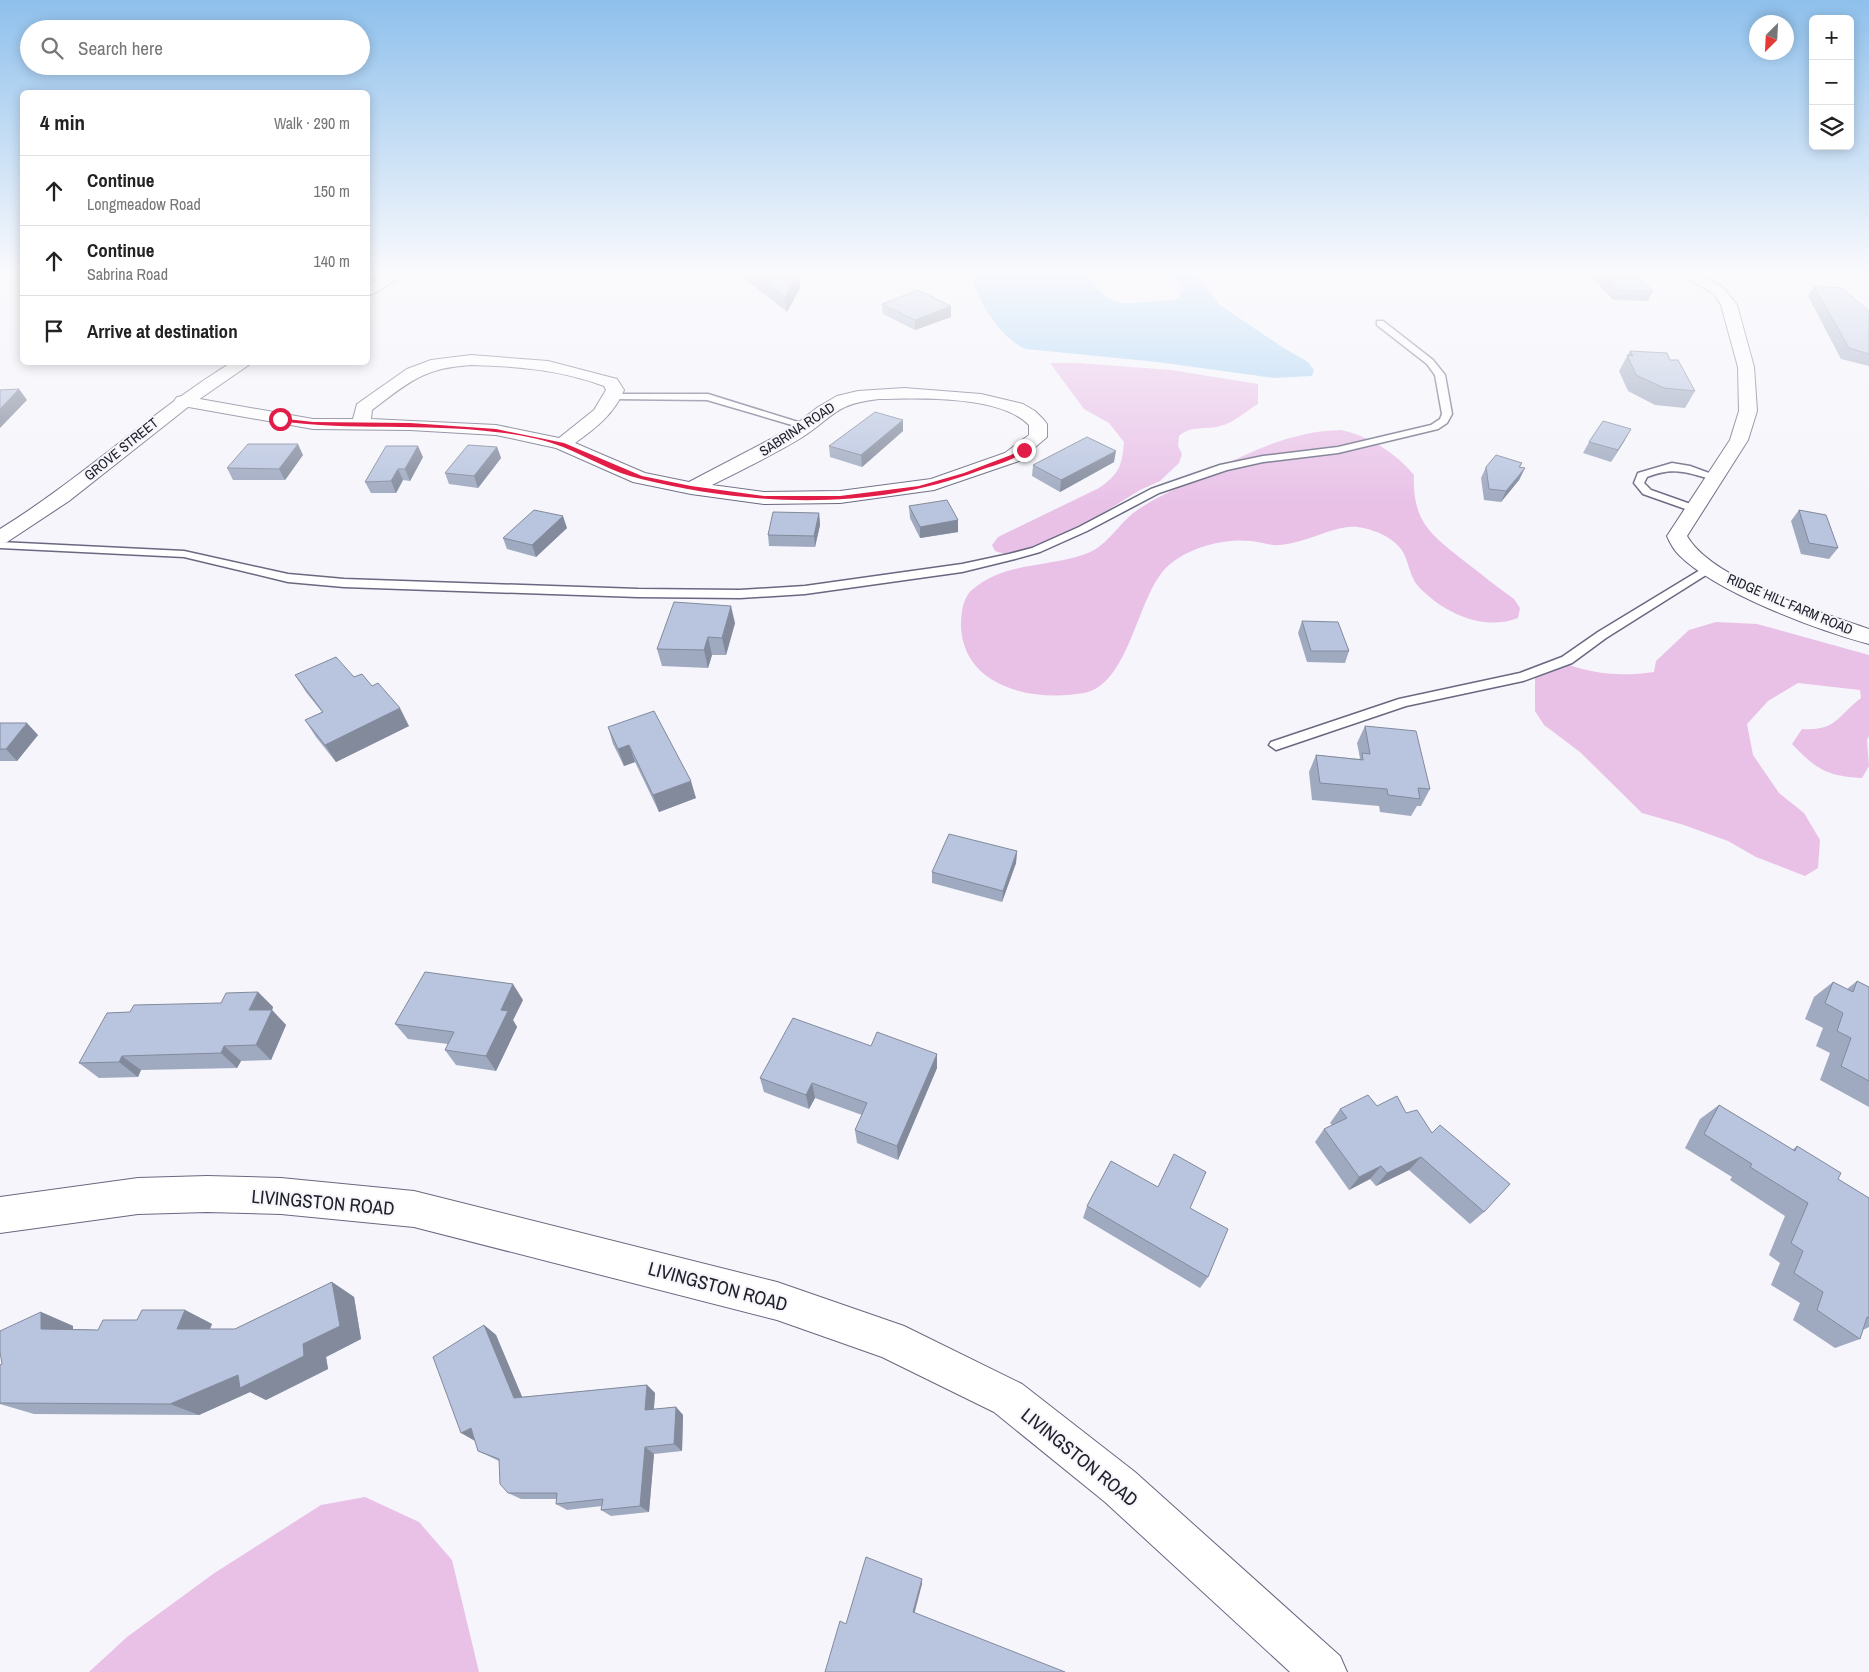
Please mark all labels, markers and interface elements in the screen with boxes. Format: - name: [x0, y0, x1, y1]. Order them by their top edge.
- north arrow: [1749, 15, 1794, 60]
- map controls: [1809, 15, 1854, 150]
- button: +: [1809, 15, 1854, 60]
- search box: [20, 20, 370, 75]
- icon: search: [38, 34, 66, 62]
- text: Search here: [78, 35, 163, 61]
- button: −: [1809, 60, 1854, 105]
- button: layers: [1809, 105, 1854, 150]
- text: 4 min: [40, 108, 85, 137]
- text: Walk · 290 m: [274, 112, 350, 134]
- text: Continue: [87, 167, 155, 193]
- icon: ahead: [40, 177, 68, 205]
- text: 150 m: [314, 180, 350, 202]
- text: Longmeadow Road: [87, 193, 201, 215]
- text: Continue: [87, 237, 155, 263]
- icon: ahead: [40, 247, 68, 275]
- text: 140 m: [314, 250, 350, 272]
- text: Sabrina Road: [87, 263, 168, 285]
- icon: arrive: [40, 317, 68, 345]
- text: Arrive at destination: [87, 318, 238, 344]
- street label: SABRINA ROAD: [756, 398, 838, 460]
- route start: [269, 408, 292, 431]
- street label: GROVE STREET: [80, 414, 162, 484]
- route end: [1013, 439, 1036, 462]
- street label: RIDGE HILL FARM ROAD: [1724, 569, 1856, 639]
- street label: LIVINGSTON ROAD: [250, 1183, 396, 1221]
- street label: LIVINGSTON ROAD: [645, 1255, 791, 1317]
- street label: LIVINGSTON ROAD: [1016, 1402, 1144, 1512]

